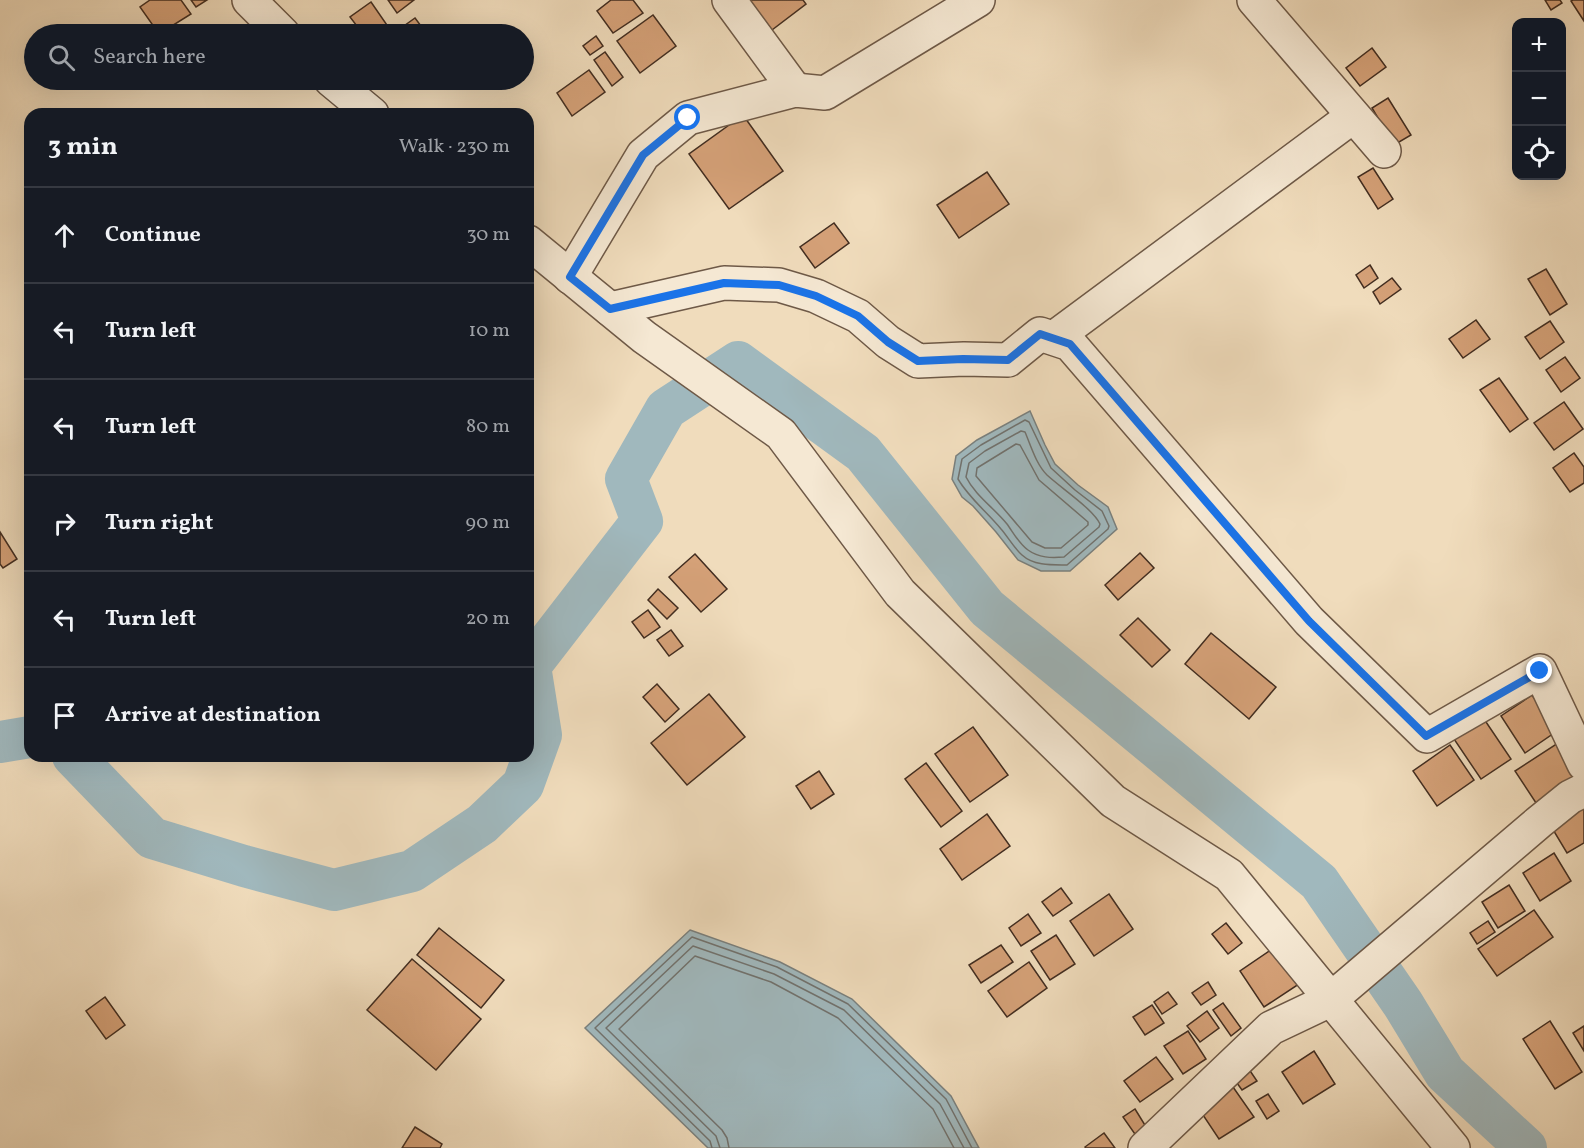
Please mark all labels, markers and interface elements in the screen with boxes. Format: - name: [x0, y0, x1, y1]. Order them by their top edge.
- map controls: [1512, 18, 1566, 180]
- button: +: [1512, 18, 1566, 72]
- search box: [24, 24, 534, 90]
- icon: search: [45, 41, 78, 74]
- text: Search here: [93, 42, 206, 73]
- button: −: [1512, 72, 1566, 126]
- route start: [674, 104, 700, 130]
- button: locate: [1512, 126, 1566, 180]
- text: 3 min: [48, 129, 118, 165]
- text: Walk · 230 m: [399, 133, 510, 161]
- icon: ahead: [48, 219, 81, 252]
- text: Continue: [105, 220, 201, 251]
- text: 30 m: [466, 221, 510, 249]
- icon: left: [48, 315, 81, 348]
- text: Turn left: [105, 316, 196, 347]
- text: 10 m: [469, 317, 510, 345]
- icon: left: [48, 411, 81, 444]
- text: Turn left: [105, 412, 196, 443]
- text: 80 m: [466, 413, 510, 441]
- icon: right: [48, 507, 81, 540]
- text: Turn right: [105, 508, 213, 539]
- text: 90 m: [466, 509, 510, 537]
- icon: left: [48, 603, 81, 636]
- text: Turn left: [105, 604, 196, 635]
- text: 20 m: [466, 605, 510, 633]
- route end: [1526, 657, 1552, 683]
- icon: arrive: [48, 699, 81, 732]
- text: Arrive at destination: [105, 700, 321, 731]

